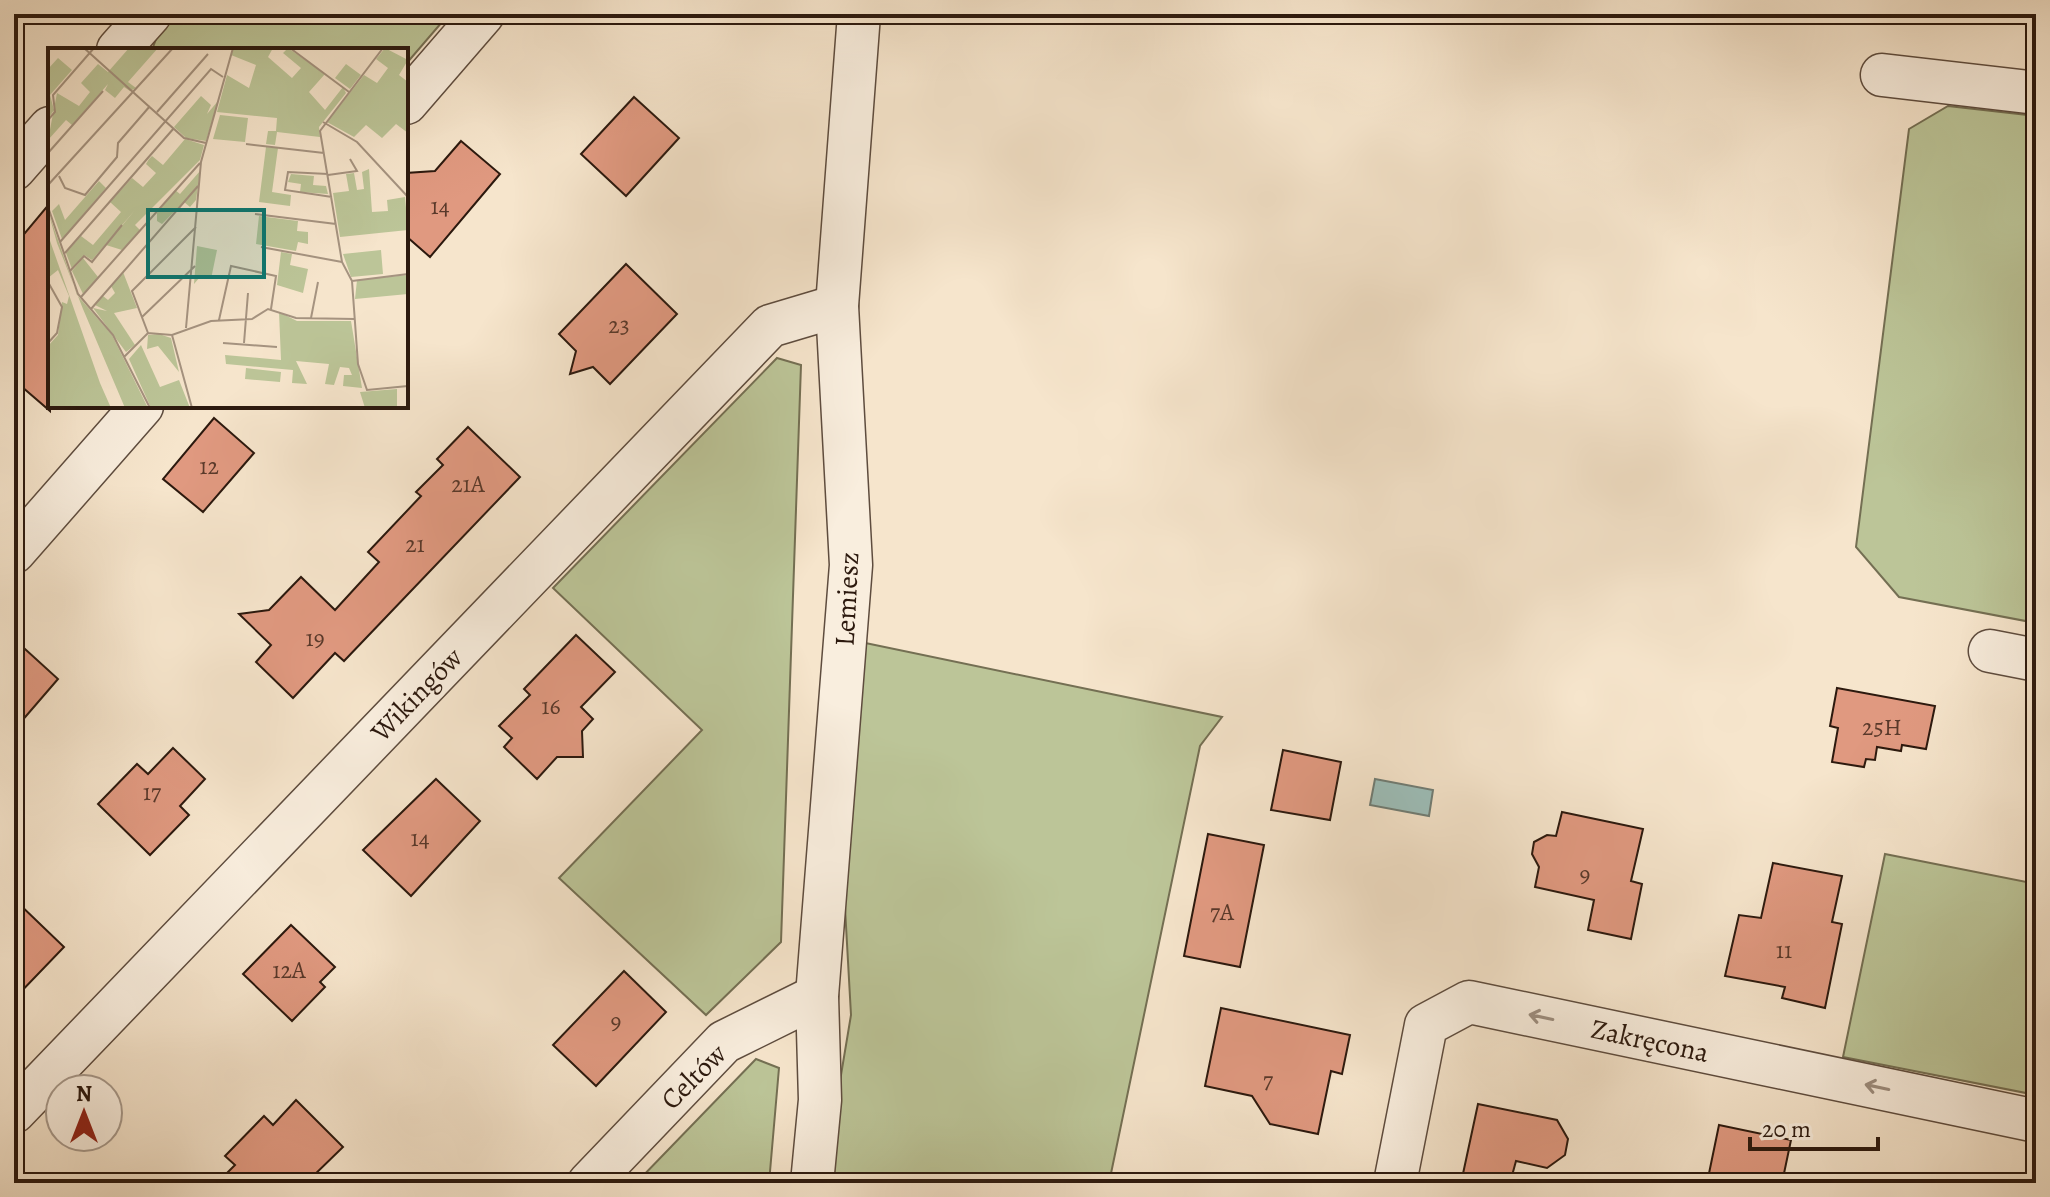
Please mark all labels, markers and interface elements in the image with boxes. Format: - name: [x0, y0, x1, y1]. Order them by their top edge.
- inset map: [48, 48, 408, 408]
- house number: 14: [430, 190, 450, 222]
- house number: 23: [608, 309, 630, 341]
- house number: 12: [199, 450, 219, 482]
- house number: 21A: [451, 468, 486, 500]
- house number: 21: [405, 528, 425, 560]
- street label: Lemiesz: [826, 551, 868, 647]
- house number: 19: [305, 622, 325, 654]
- street label: Wikingów: [362, 639, 471, 751]
- house number: 16: [541, 690, 561, 722]
- house number: 25H: [1862, 711, 1902, 743]
- house number: 17: [143, 776, 162, 808]
- house number: 14: [410, 822, 430, 854]
- house number: 9: [1580, 858, 1590, 890]
- house number: 7A: [1210, 896, 1235, 928]
- house number: 11: [1776, 934, 1792, 966]
- house number: 12A: [272, 954, 307, 986]
- house number: 9: [611, 1005, 621, 1037]
- one-way arrow: [1528, 1009, 1554, 1024]
- street label: Zakręcona: [1587, 1010, 1712, 1072]
- street label: Celtów: [652, 1035, 735, 1118]
- house number: 7: [1263, 1064, 1274, 1096]
- north arrow: [44, 1073, 124, 1153]
- text: N: [76, 1079, 92, 1109]
- one-way arrow: [1865, 1079, 1891, 1094]
- scale bar: [1750, 1101, 1878, 1151]
- text: 20 m: [1762, 1113, 1811, 1145]

